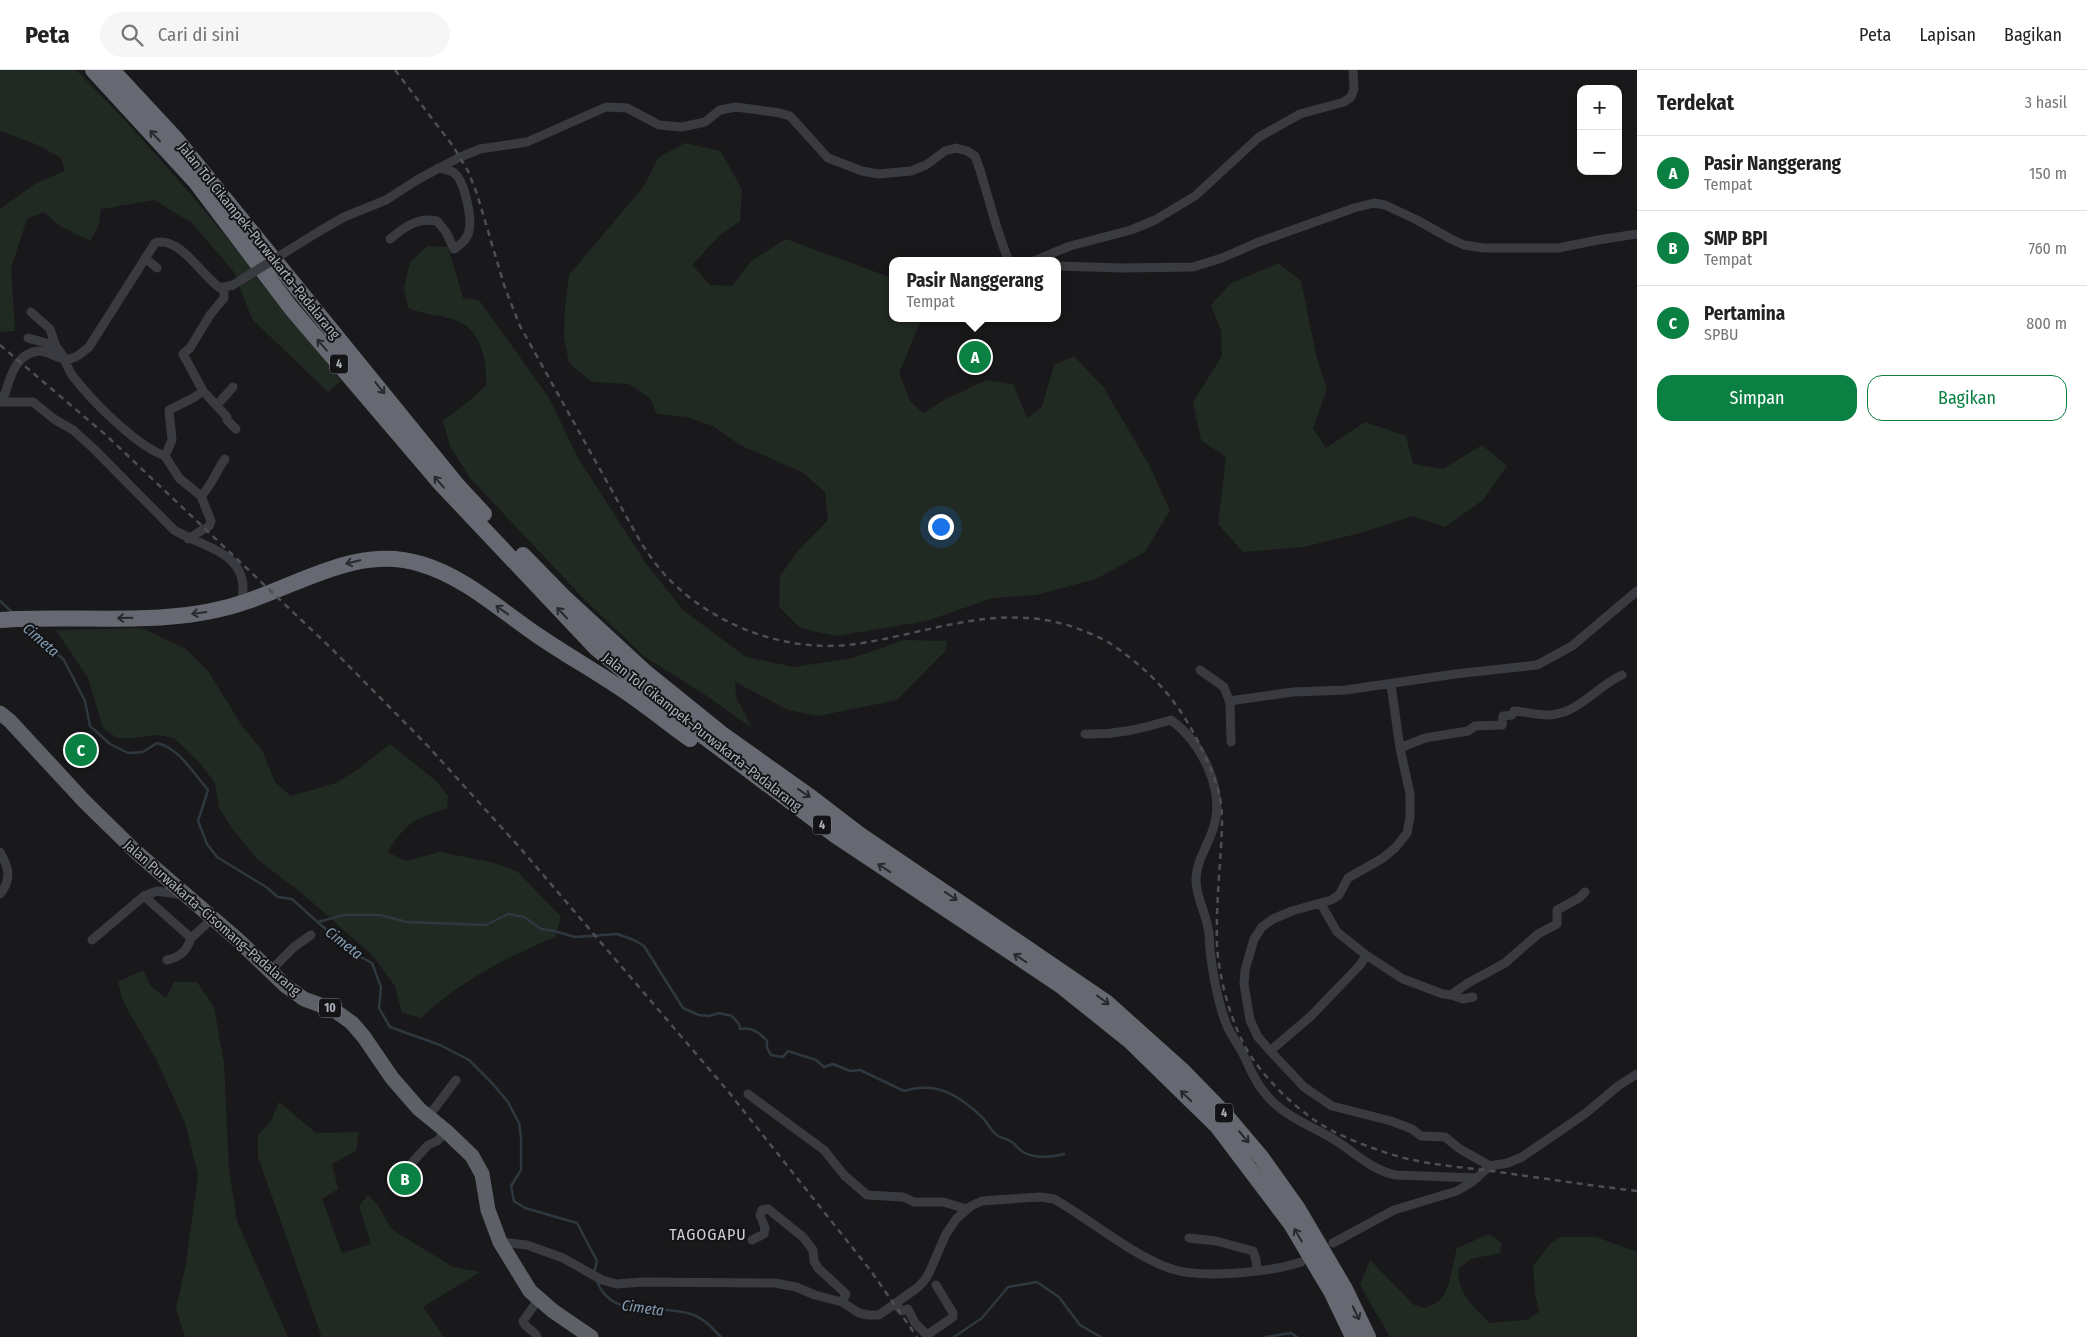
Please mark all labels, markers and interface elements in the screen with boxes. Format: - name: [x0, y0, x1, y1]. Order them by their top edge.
- search box: [100, 12, 450, 57]
- text: Peta: [25, 21, 70, 49]
- icon: search: [118, 21, 146, 49]
- text: Cari di sini: [158, 23, 239, 46]
- text: Peta: [1859, 24, 1891, 46]
- text: Lapisan: [1919, 24, 1976, 46]
- text: Bagikan: [2004, 24, 2062, 46]
- map controls: [1577, 85, 1622, 175]
- button: +: [1577, 85, 1622, 130]
- text: Terdekat: [1657, 90, 1734, 116]
- text: 3 hasil: [2025, 93, 2067, 112]
- one-way arrow: [149, 130, 161, 143]
- button: −: [1577, 130, 1622, 175]
- street label: Jalan Tol Cikampek–Purwakarta–Padalarang: [174, 139, 344, 343]
- text: Pasir Nanggerang: [1704, 152, 1841, 175]
- text: A: [1669, 164, 1677, 183]
- text: 150 m: [2029, 164, 2067, 183]
- text: Tempat: [1704, 175, 1752, 194]
- text: SMP BPI: [1704, 227, 1768, 250]
- text: B: [1669, 239, 1677, 258]
- text: 760 m: [2029, 239, 2067, 258]
- text: Tempat: [1704, 250, 1752, 269]
- popup: [889, 257, 1061, 322]
- text: Pasir Nanggerang: [906, 269, 1044, 292]
- text: Tempat: [906, 292, 955, 311]
- text: Pertamina: [1704, 302, 1785, 325]
- text: C: [1669, 314, 1677, 333]
- text: 800 m: [2026, 314, 2067, 333]
- text: SPBU: [1704, 325, 1738, 344]
- one-way arrow: [317, 338, 328, 351]
- pin: A: [959, 338, 991, 376]
- road number: 4: [330, 354, 348, 374]
- button: Simpan: [1657, 375, 1857, 421]
- button: Bagikan: [1867, 375, 2067, 421]
- one-way arrow: [374, 382, 385, 395]
- one-way arrow: [433, 475, 445, 488]
- your location: [928, 514, 954, 540]
- one-way arrow: [346, 558, 362, 567]
- one-way arrow: [495, 605, 509, 615]
- one-way arrow: [556, 607, 568, 619]
- one-way arrow: [192, 608, 208, 618]
- one-way arrow: [117, 613, 134, 623]
- water label: Cimeta: [19, 619, 63, 661]
- street label: Jalan Tol Cikampek–Purwakarta–Padalarang: [599, 649, 805, 815]
- pin: C: [65, 731, 97, 769]
- one-way arrow: [797, 788, 811, 798]
- road number: 4: [813, 816, 831, 834]
- street label: Jalan Purwakarta–Cisomang–Padalarang: [120, 837, 304, 1000]
- one-way arrow: [878, 863, 892, 873]
- one-way arrow: [944, 891, 958, 901]
- water label: Cimeta: [322, 923, 366, 963]
- one-way arrow: [1013, 953, 1027, 963]
- one-way arrow: [1096, 995, 1110, 1005]
- road number: 10: [319, 998, 341, 1018]
- one-way arrow: [1180, 1089, 1192, 1102]
- road number: 4: [1215, 1104, 1233, 1122]
- one-way arrow: [1239, 1131, 1250, 1144]
- pin: B: [389, 1160, 421, 1198]
- district label: TAGOGAPU: [669, 1225, 747, 1244]
- one-way arrow: [1293, 1229, 1303, 1243]
- water label: Cimeta: [621, 1296, 665, 1320]
- one-way arrow: [1352, 1305, 1362, 1320]

